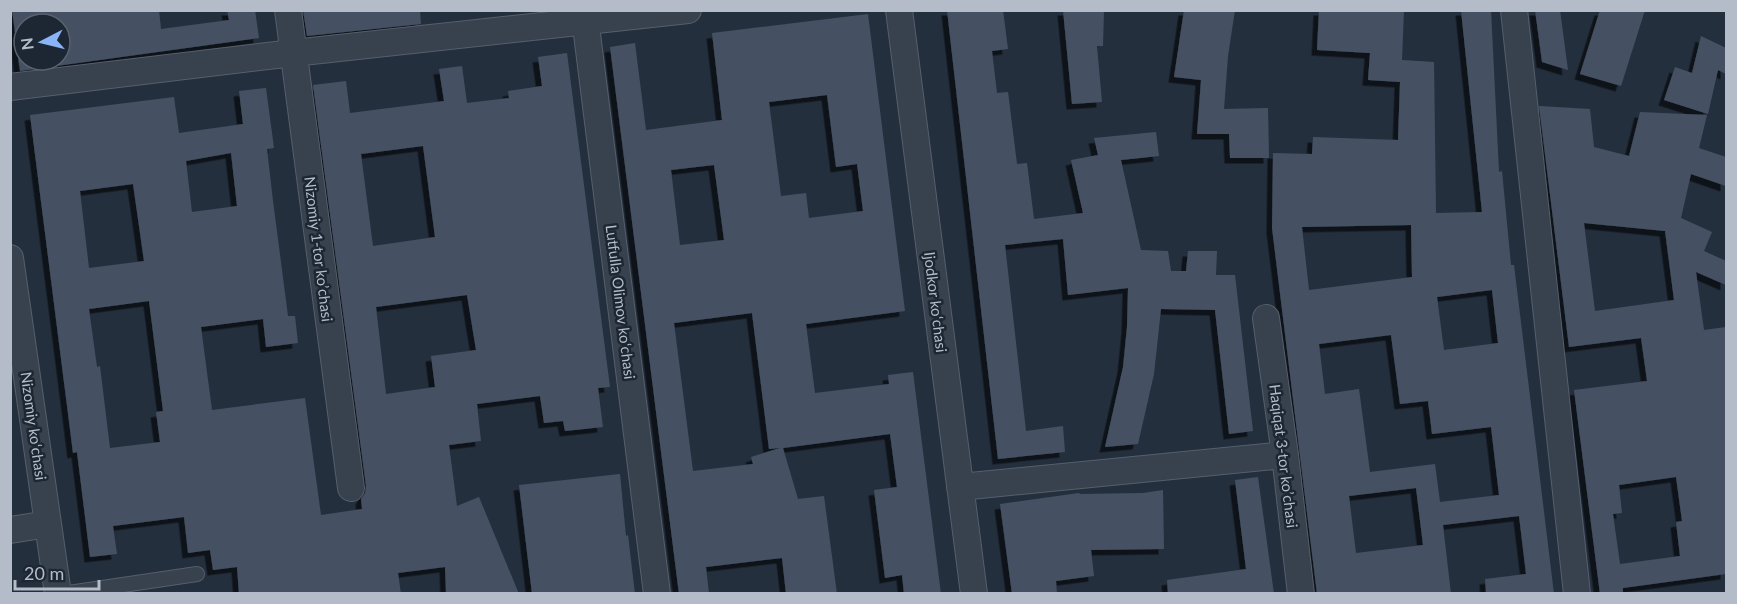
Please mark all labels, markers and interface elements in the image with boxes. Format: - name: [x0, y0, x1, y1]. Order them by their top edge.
- north arrow: [12, 12, 72, 72]
- text: N: [16, 37, 37, 51]
- street label: Nizomiy 1-tor koʼchasi: [301, 175, 337, 323]
- street label: Lutfulla Olimov koʻchasi: [603, 224, 639, 380]
- street label: Ijodkor koʻchasi: [921, 251, 951, 353]
- street label: Nizomiy koʻchasi: [17, 371, 51, 481]
- street label: Haqiqat 3-tor koʼchasi: [1266, 383, 1302, 529]
- scale bar: [15, 553, 99, 591]
- text: 20 m: [24, 562, 64, 584]

